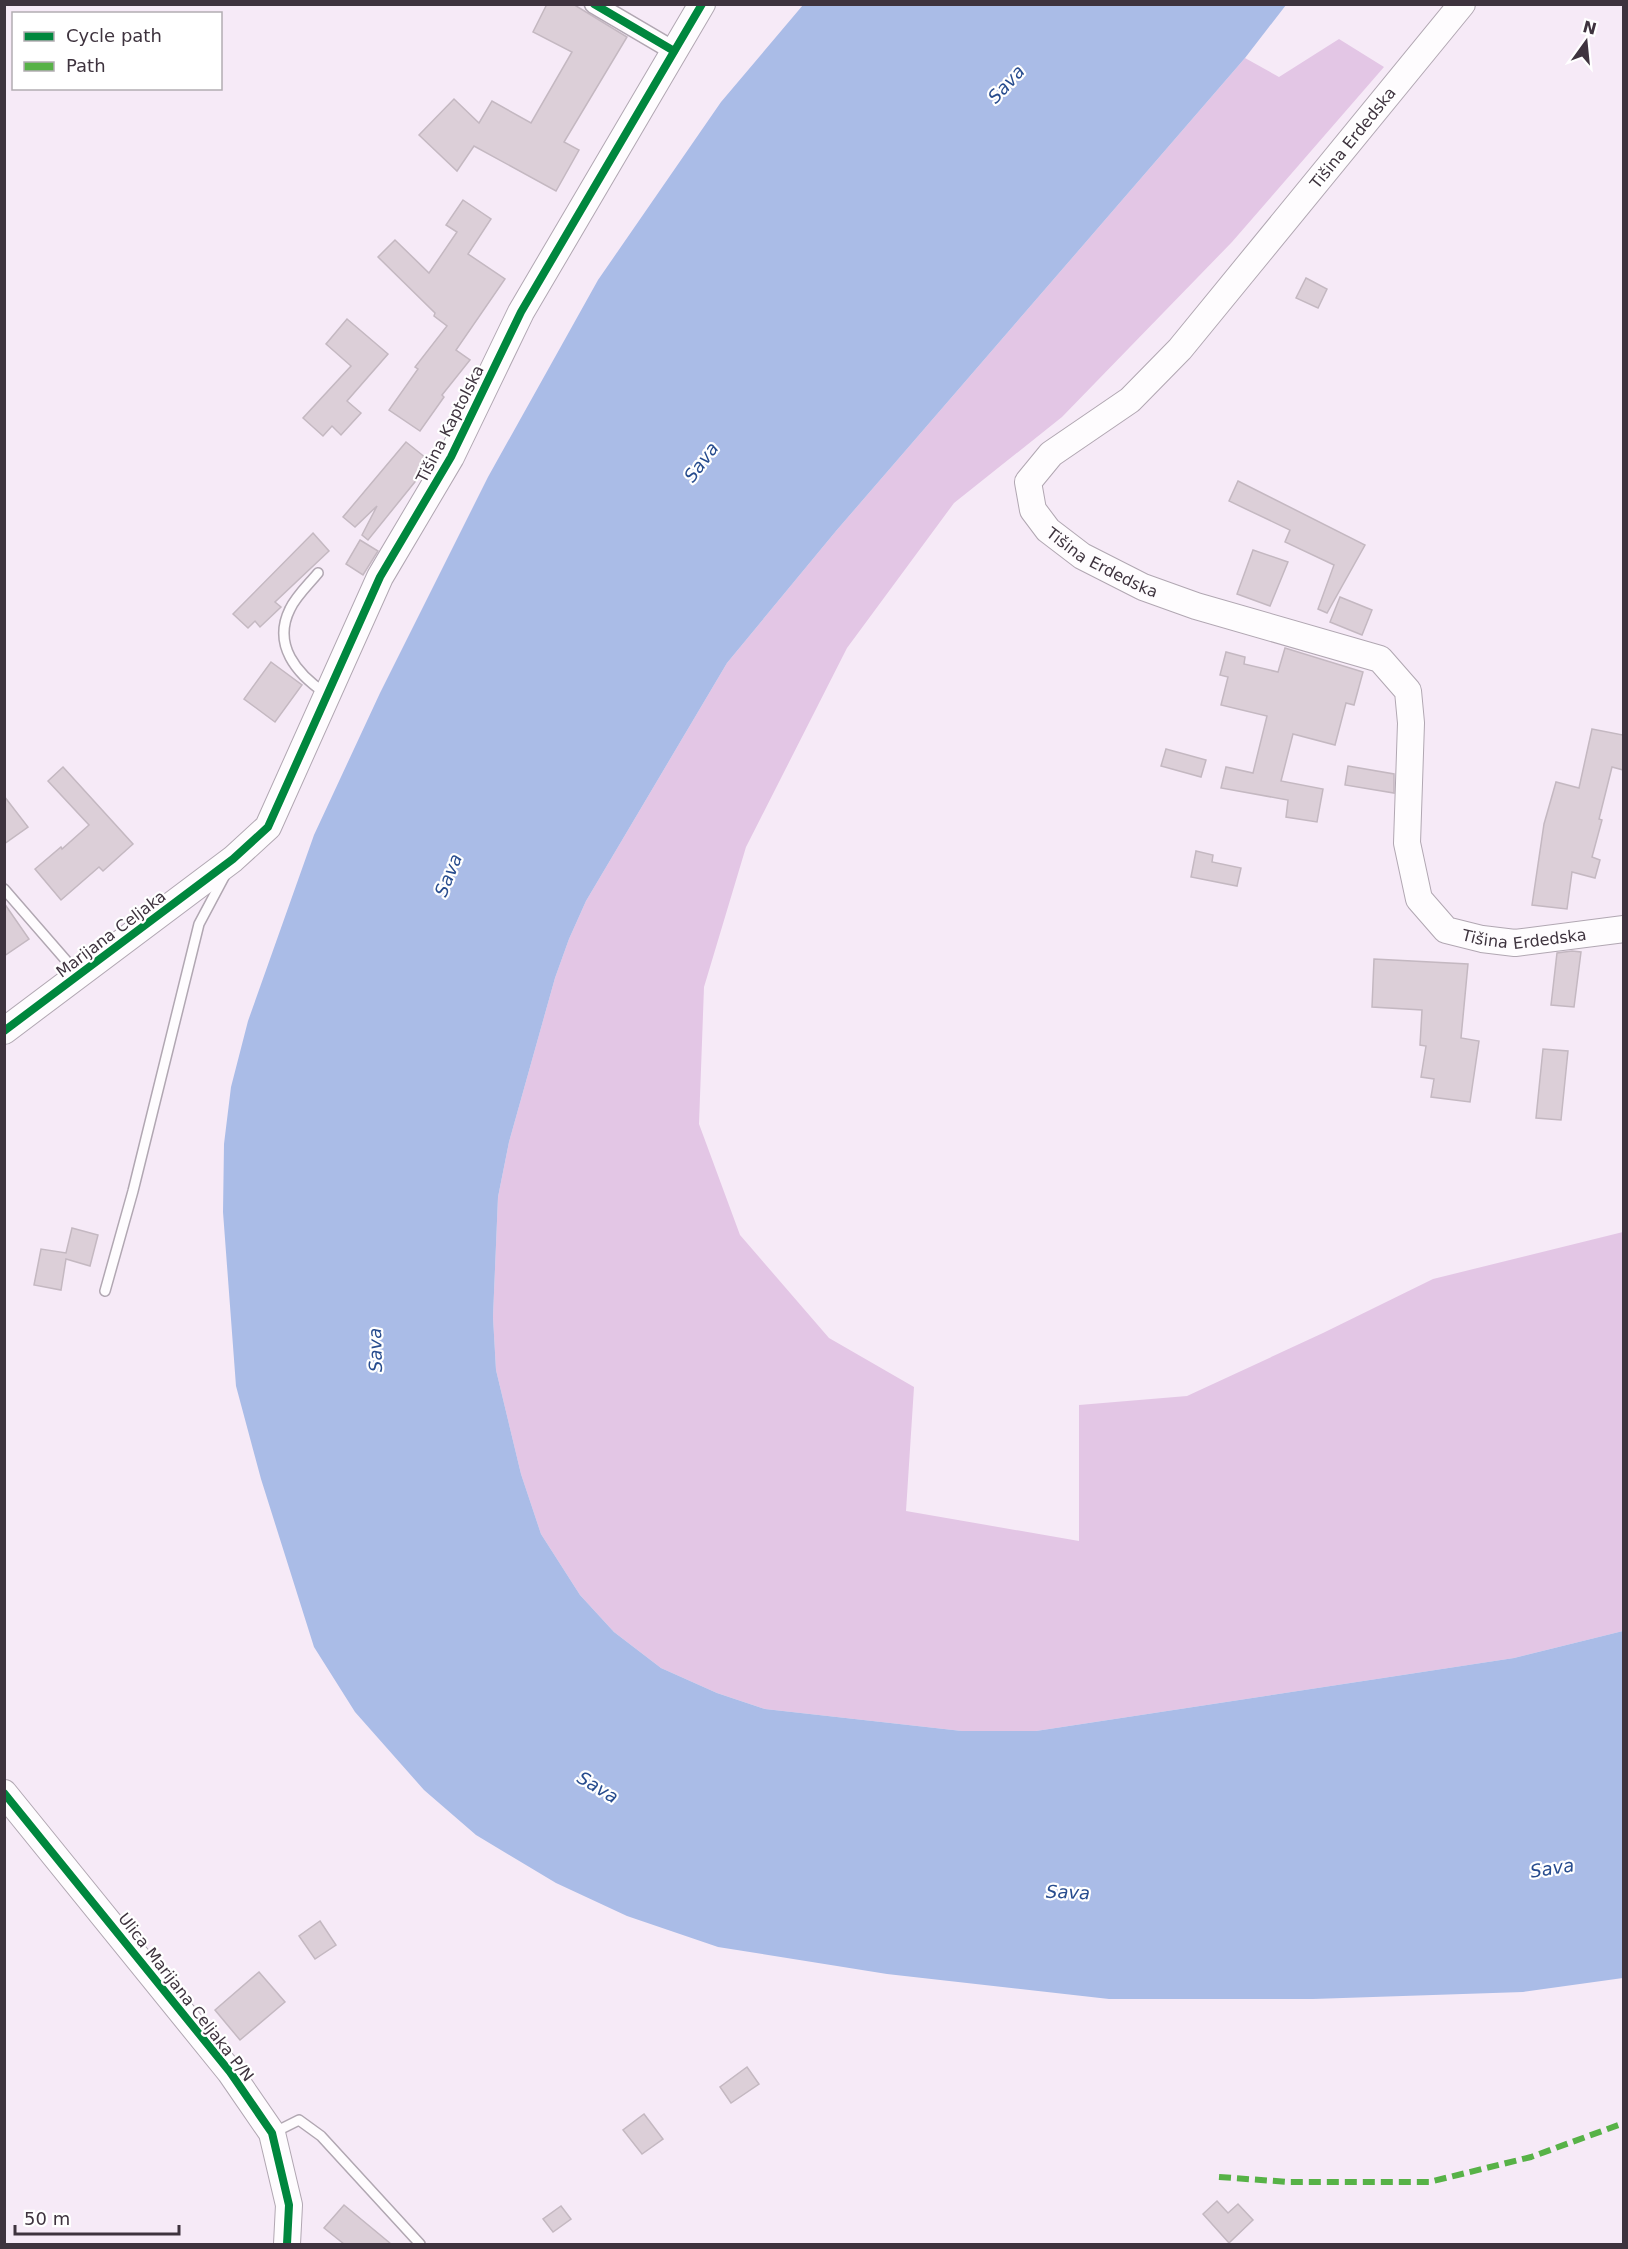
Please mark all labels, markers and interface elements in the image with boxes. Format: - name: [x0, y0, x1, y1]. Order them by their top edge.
- legend: [12, 12, 222, 90]
- north arrow: [1556, 12, 1616, 72]
- text: N: [1581, 17, 1599, 39]
- text: Cycle path: [66, 25, 162, 46]
- text: Path: [66, 55, 106, 76]
- water label: Sava: [983, 61, 1029, 107]
- street label: Tišina Erdedska: [1306, 83, 1400, 193]
- street label: Tišina Kaptolska: [412, 362, 488, 487]
- water label: Sava: [679, 438, 723, 486]
- street label: Tišina Erdedska: [1042, 522, 1160, 601]
- water label: Sava: [430, 851, 466, 899]
- street label: Marijana Celjaka: [52, 887, 170, 981]
- street label: Tišina Erdedska: [1459, 924, 1587, 953]
- water label: Sava: [364, 1328, 386, 1372]
- water label: Sava: [574, 1767, 622, 1807]
- water label: Sava: [1529, 1854, 1575, 1882]
- water label: Sava: [1046, 1881, 1090, 1903]
- street label: Ulica Marijana Celjaka P/N: [114, 1909, 258, 2085]
- scale bar: [15, 2198, 178, 2236]
- text: 50 m: [24, 2208, 70, 2229]

